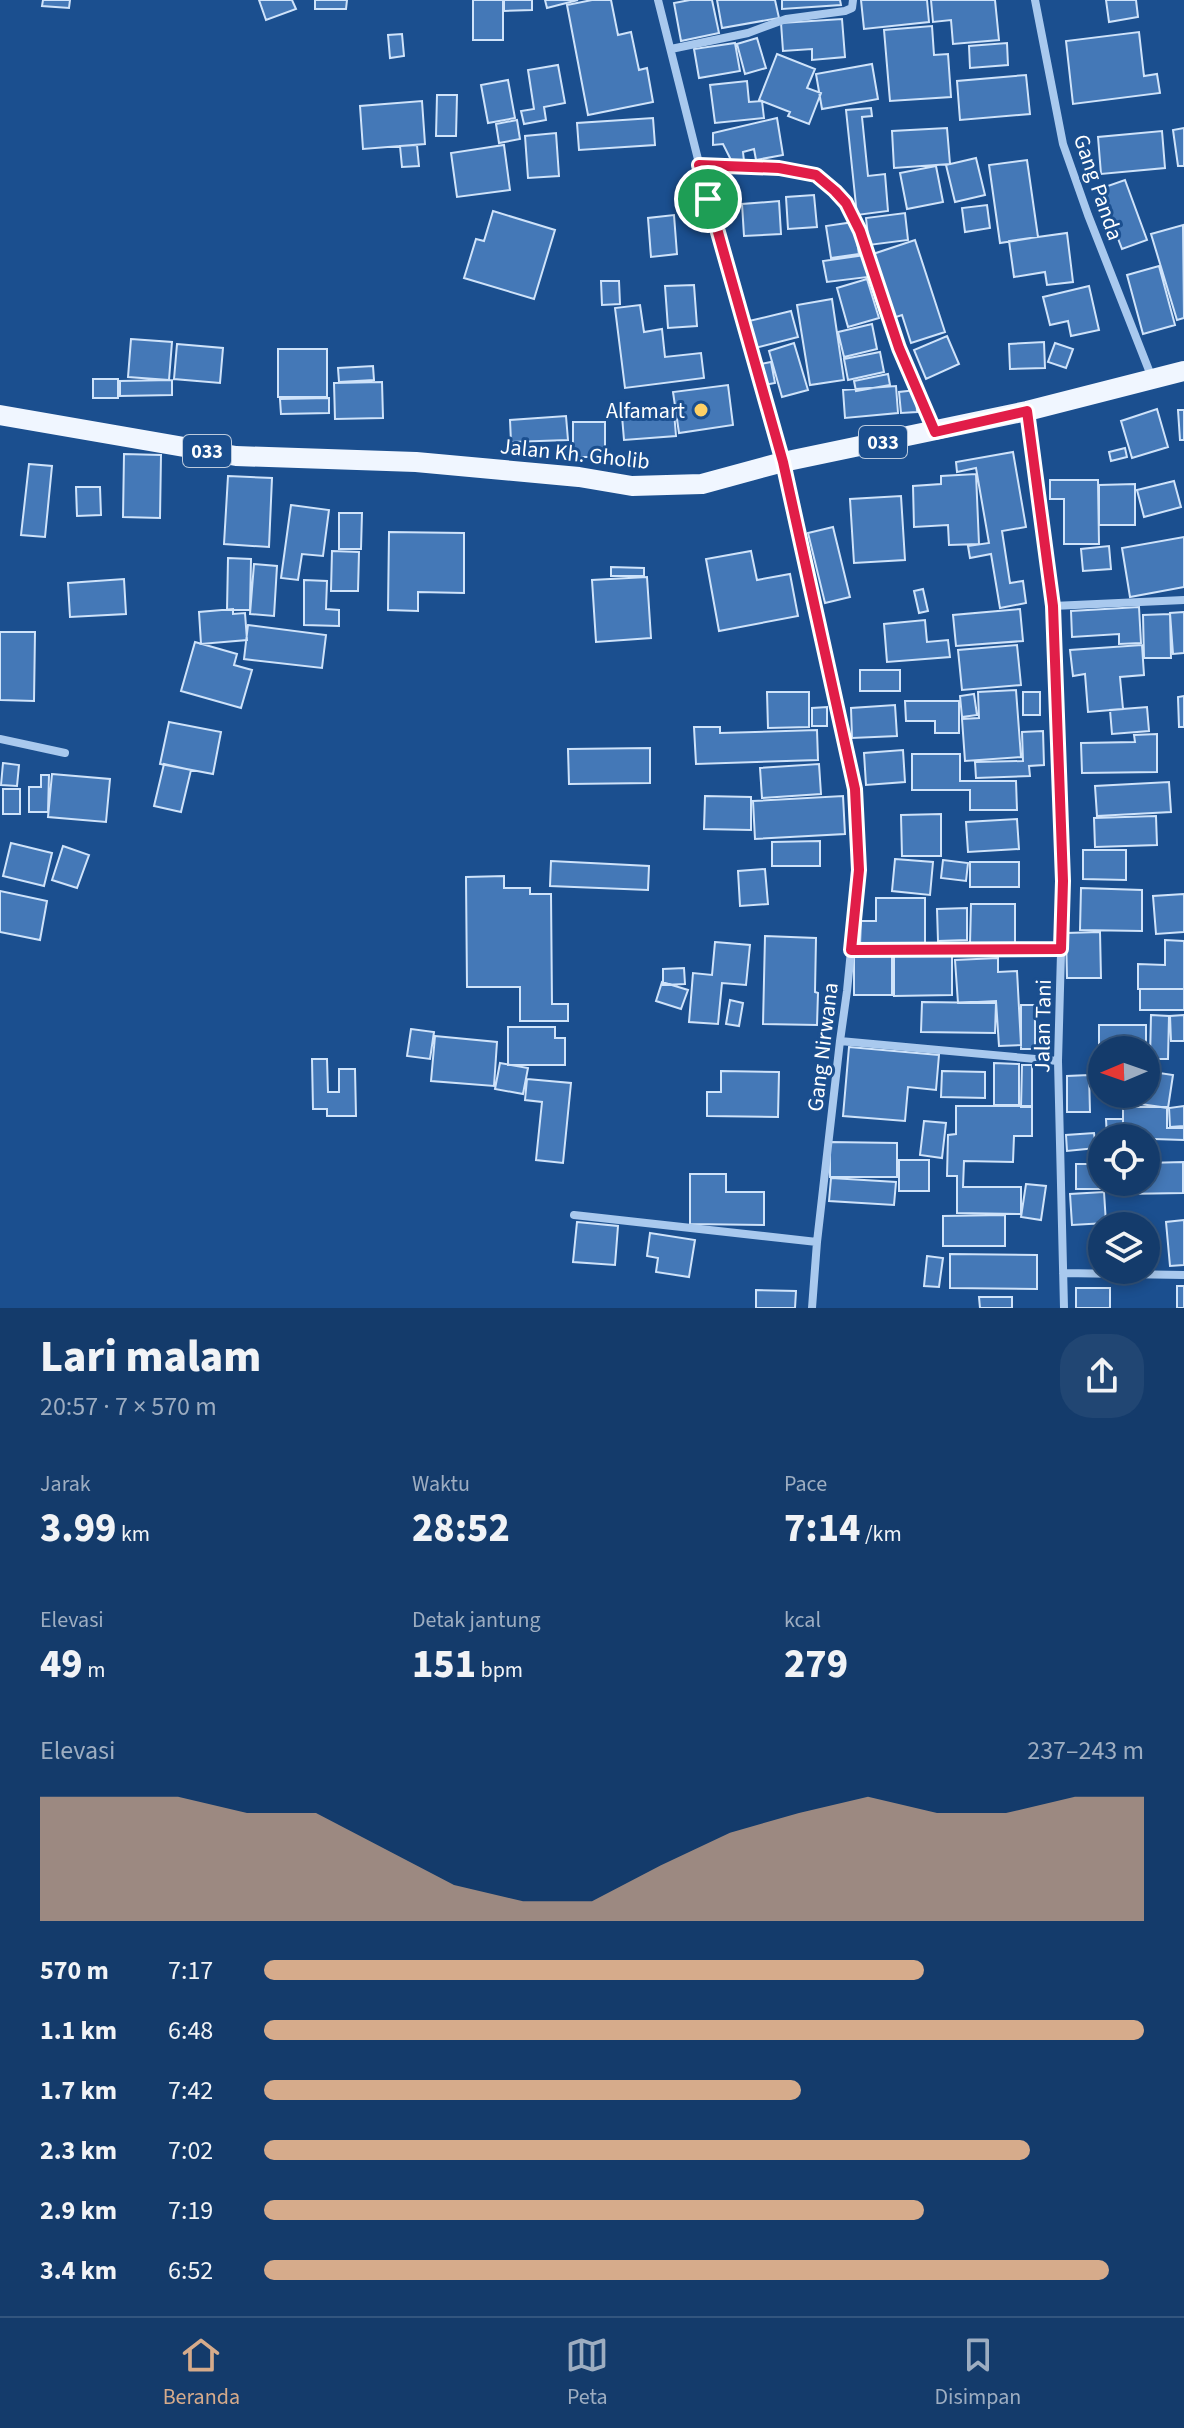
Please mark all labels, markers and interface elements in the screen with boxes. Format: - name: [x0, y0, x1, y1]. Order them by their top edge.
- street label: Gang Panda: [1065, 130, 1131, 245]
- pin: [674, 165, 742, 233]
- icon: arrive: [686, 177, 730, 221]
- place label: Alfamart: [606, 395, 686, 427]
- marker: Alfamart: [692, 401, 710, 419]
- road number: 033: [859, 426, 907, 458]
- street label: Jalan Kh. Gholib: [499, 430, 651, 478]
- road number: 033: [183, 435, 231, 467]
- street label: Jalan Tani: [1026, 979, 1060, 1073]
- street label: Gang Nirwana: [799, 981, 847, 1113]
- north arrow: [1088, 1036, 1160, 1108]
- map controls: [1088, 1036, 1160, 1284]
- button: locate: [1088, 1124, 1160, 1196]
- button: layers: [1088, 1212, 1160, 1284]
- text: Lari malam: [40, 1326, 261, 1389]
- button: share: [1060, 1334, 1144, 1418]
- text: 20:57 · 7 × 570 m: [40, 1388, 217, 1425]
- text: Jarak: [40, 1468, 91, 1500]
- text: Waktu: [412, 1468, 470, 1500]
- text: Pace: [784, 1468, 827, 1500]
- text: 3.99: [40, 1500, 116, 1557]
- text: 28:52: [412, 1500, 510, 1557]
- text: 7:14: [784, 1500, 860, 1557]
- text: km: [116, 1518, 150, 1550]
- text: /km: [860, 1518, 902, 1550]
- text: Elevasi: [40, 1604, 104, 1636]
- text: Detak jantung: [412, 1604, 541, 1636]
- text: kcal: [784, 1604, 821, 1636]
- text: 49: [40, 1636, 83, 1693]
- text: 151: [412, 1636, 476, 1693]
- text: 279: [784, 1636, 848, 1693]
- text: m: [83, 1654, 105, 1686]
- text: bpm: [476, 1654, 523, 1686]
- text: Elevasi: [40, 1732, 115, 1769]
- text: 237–243 m: [1027, 1732, 1144, 1769]
- text: 570 m: [40, 1952, 109, 1989]
- text: 7:17: [168, 1952, 213, 1989]
- text: 1.1 km: [40, 2012, 117, 2049]
- text: 6:48: [168, 2012, 213, 2049]
- text: 1.7 km: [40, 2072, 117, 2109]
- text: 7:42: [168, 2072, 213, 2109]
- text: 2.3 km: [40, 2132, 117, 2169]
- text: 7:02: [168, 2132, 213, 2169]
- text: 2.9 km: [40, 2192, 117, 2229]
- text: 7:19: [168, 2192, 213, 2229]
- text: 3.4 km: [40, 2252, 117, 2289]
- text: 6:52: [168, 2252, 213, 2289]
- tab: Beranda: [163, 2333, 240, 2413]
- tab: Peta: [565, 2333, 609, 2413]
- tab: Disimpan: [935, 2333, 1021, 2413]

